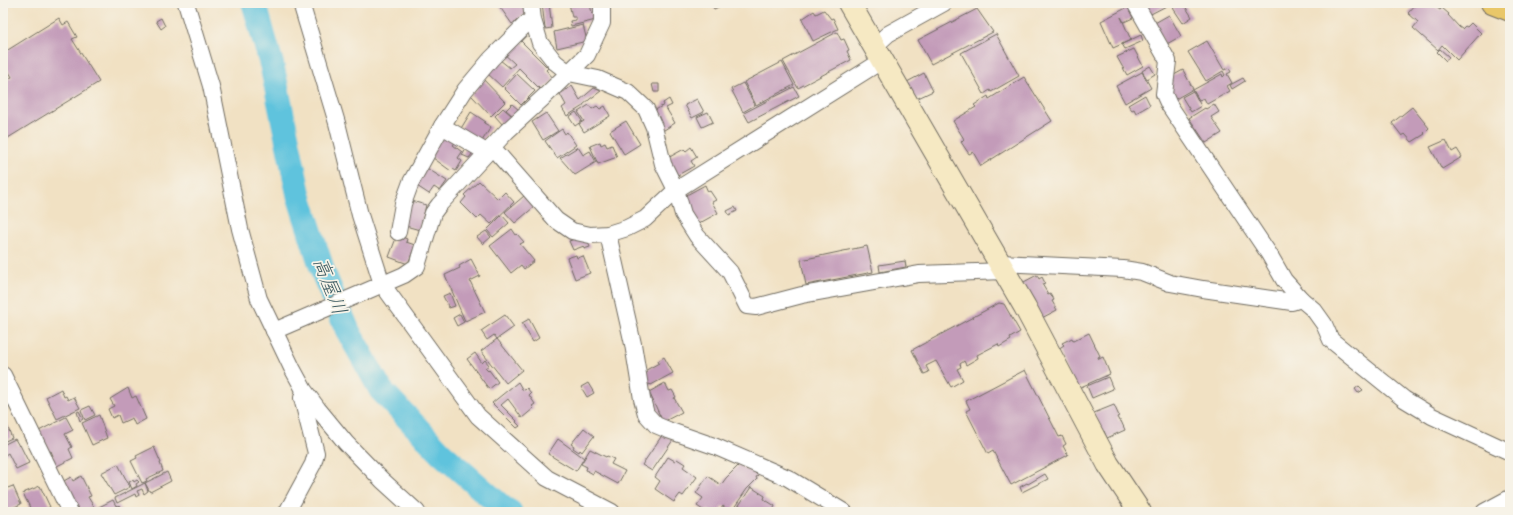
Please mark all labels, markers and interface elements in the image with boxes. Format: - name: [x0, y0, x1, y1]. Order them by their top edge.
- water label: 高屋川: [308, 254, 352, 318]

